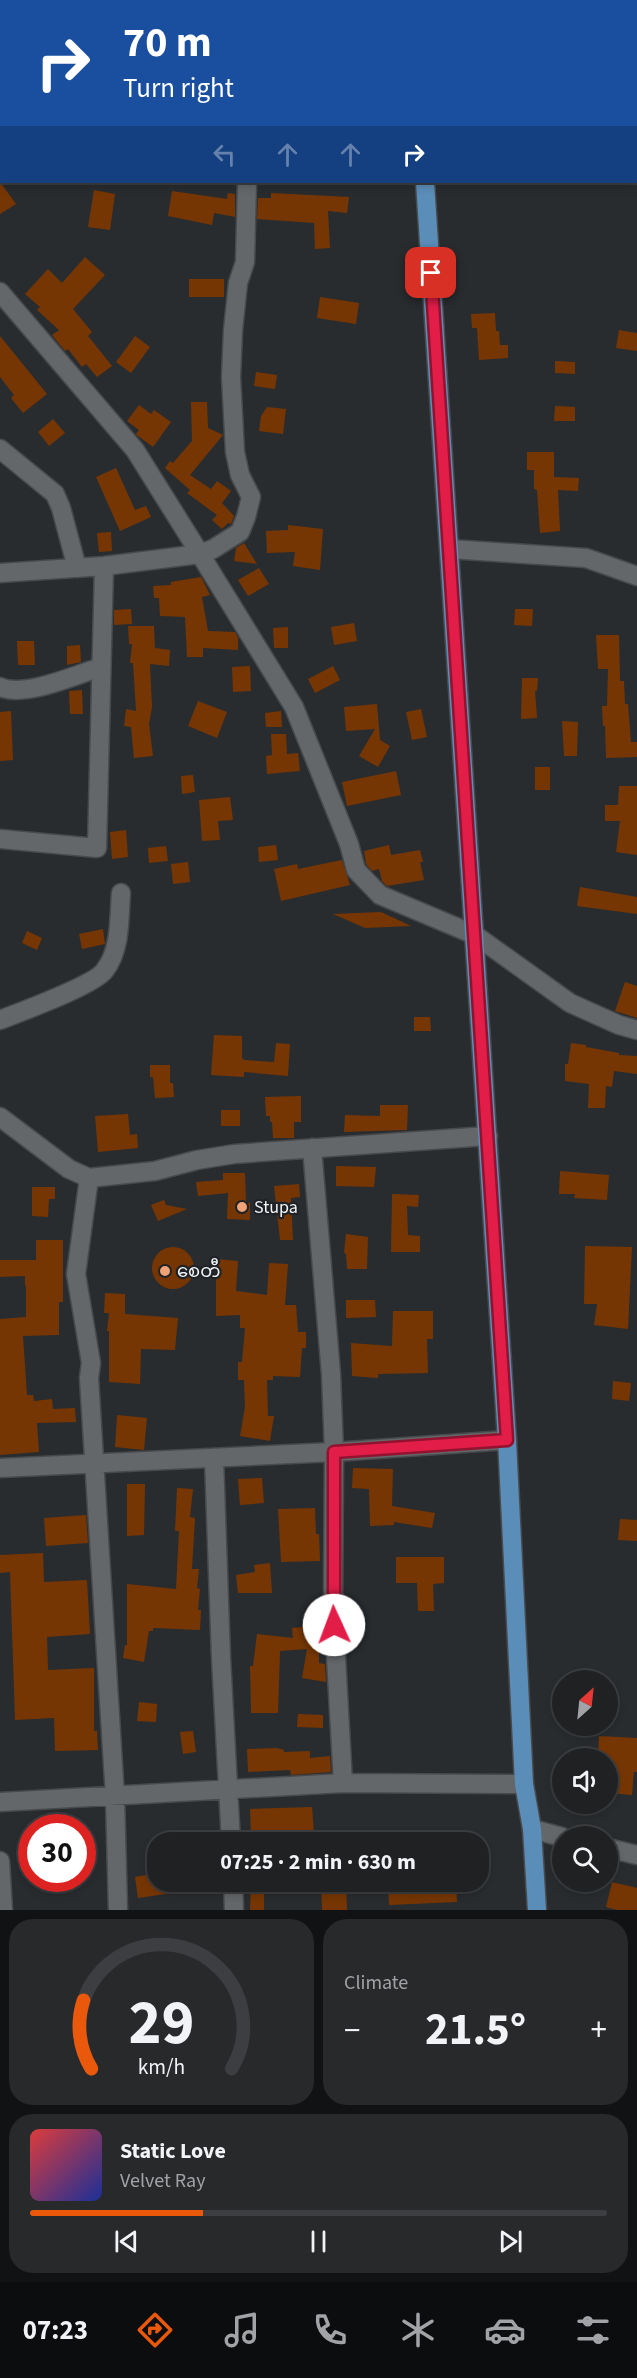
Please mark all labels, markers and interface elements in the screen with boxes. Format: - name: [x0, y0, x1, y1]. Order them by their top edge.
- text: 70 m: [123, 13, 212, 73]
- icon: right: [24, 24, 102, 102]
- text: Turn right: [123, 69, 234, 108]
- icon: left: [208, 138, 241, 171]
- icon: ahead: [271, 138, 304, 171]
- icon: ahead: [334, 138, 367, 171]
- icon: right: [397, 138, 430, 171]
- pin: [405, 247, 456, 298]
- icon: arrive: [414, 256, 447, 289]
- place label: Stupa: [254, 1195, 298, 1220]
- marker: Stupa: [235, 1200, 249, 1214]
- place label: စေတီ: [177, 1257, 221, 1284]
- marker: စေတီ: [158, 1264, 172, 1278]
- position arrow: [302, 1593, 366, 1657]
- north arrow: [552, 1670, 618, 1736]
- map controls: [552, 1670, 618, 1892]
- button: sound: [552, 1748, 618, 1814]
- speed limit sign: 30: [18, 1814, 96, 1892]
- button: search: [552, 1826, 618, 1892]
- text: 07:25 · 2 min · 630 m: [220, 1846, 416, 1878]
- text: Climate: [344, 1969, 408, 1997]
- text: 29: [129, 1979, 194, 2068]
- text: 21.5°: [425, 1998, 526, 2062]
- text: −: [344, 2007, 360, 2054]
- text: +: [591, 2007, 607, 2054]
- text: km/h: [138, 2052, 185, 2083]
- text: Static Love: [120, 2135, 226, 2167]
- text: Velvet Ray: [120, 2167, 206, 2195]
- icon: previous: [110, 2225, 143, 2258]
- icon: pause: [302, 2225, 335, 2258]
- icon: next: [494, 2225, 527, 2258]
- icon: directions: [134, 2309, 176, 2351]
- icon: music: [221, 2309, 263, 2351]
- icon: phone: [309, 2309, 351, 2351]
- icon: climate: [397, 2309, 439, 2351]
- icon: car: [484, 2309, 526, 2351]
- icon: filters: [572, 2309, 614, 2351]
- text: 07:23: [23, 2311, 88, 2350]

